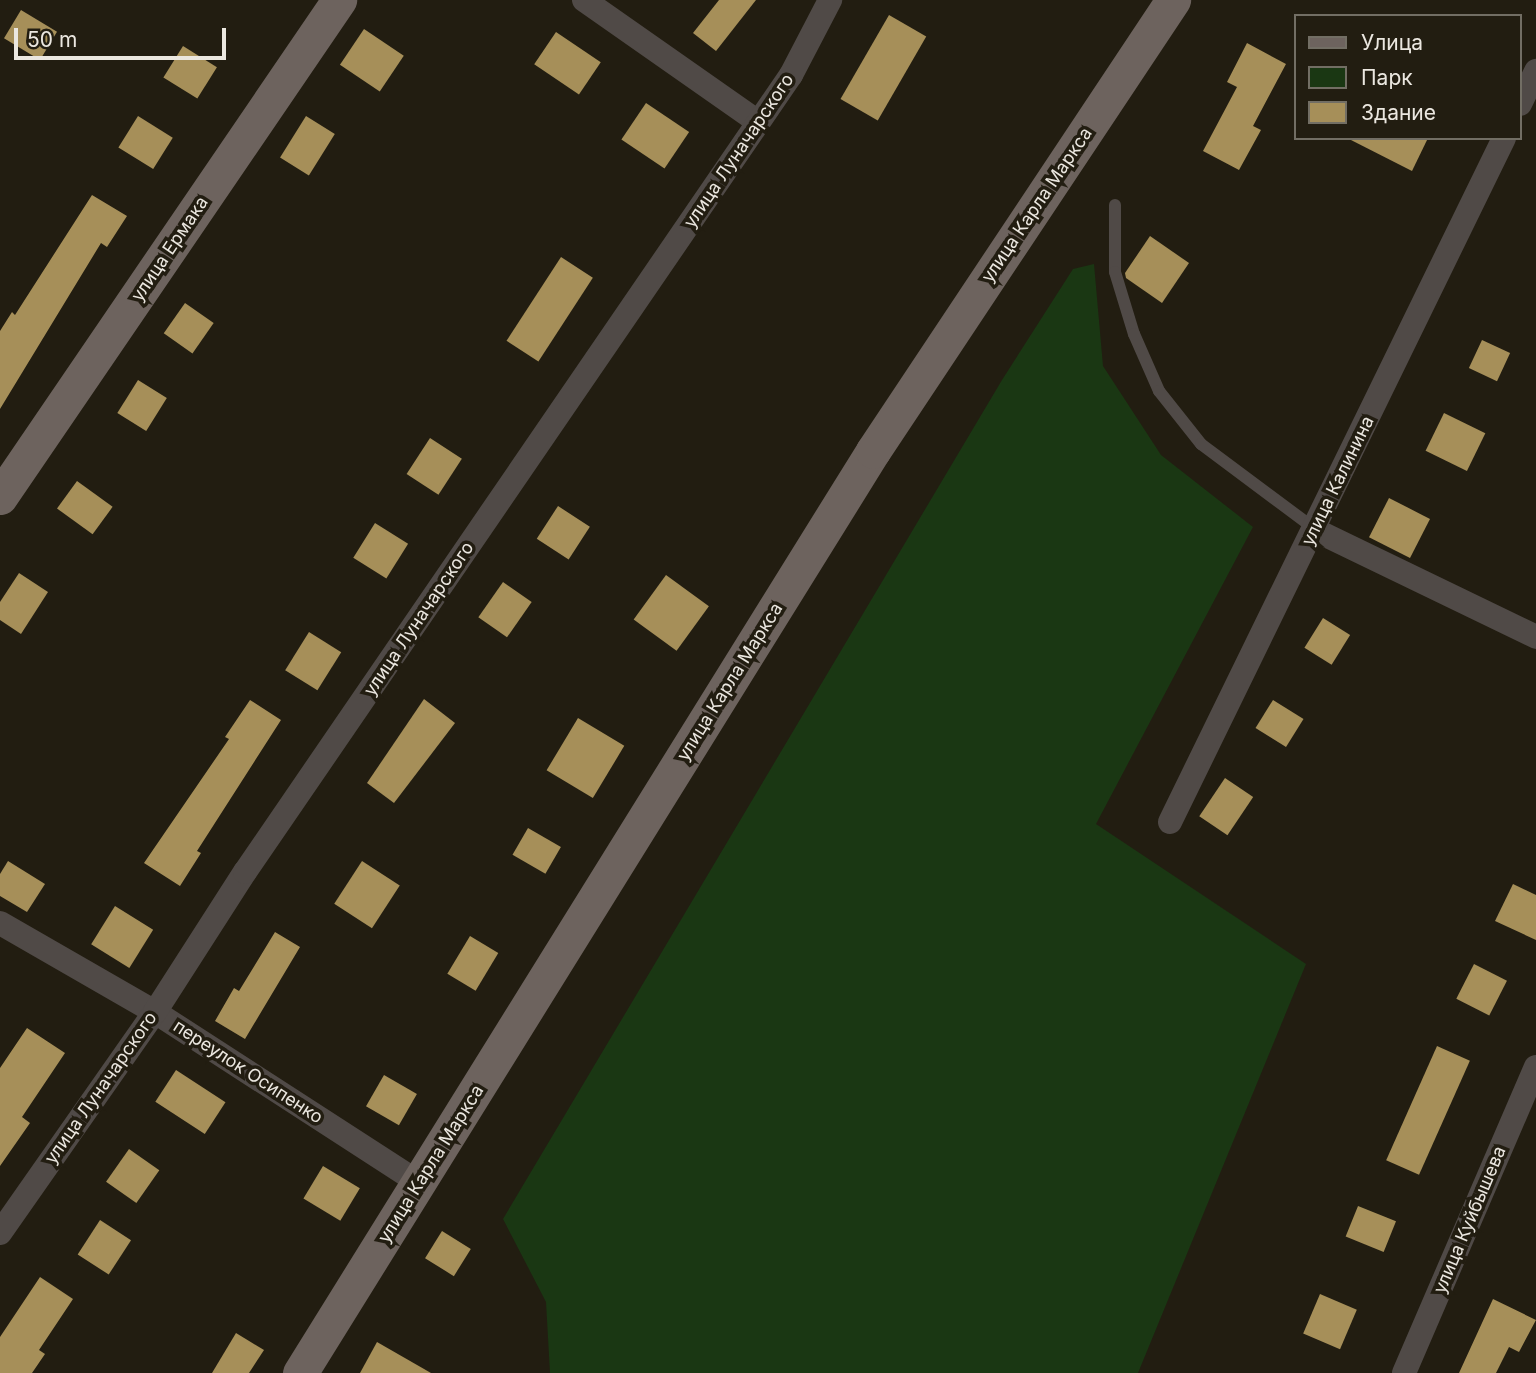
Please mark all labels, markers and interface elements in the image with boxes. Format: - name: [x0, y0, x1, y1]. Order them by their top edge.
- scale bar: [18, 14, 229, 58]
- legend: [1294, 14, 1522, 140]
- text: 50 m: [27, 27, 77, 52]
- text: Улица: [1361, 30, 1423, 55]
- text: Парк: [1361, 65, 1413, 90]
- street label: улица Луначарского: [679, 70, 799, 232]
- text: Здание: [1361, 100, 1436, 125]
- street label: улица Карла Маркса: [977, 123, 1097, 287]
- street label: улица Ермака: [127, 192, 213, 306]
- street label: улица Калинина: [1297, 413, 1379, 549]
- street label: улица Луначарского: [359, 538, 479, 700]
- street label: улица Карла Маркса: [673, 599, 787, 765]
- street label: улица Луначарского: [40, 1008, 162, 1168]
- street label: переулок Осипенко: [169, 1016, 327, 1128]
- street label: улица Карла Маркса: [374, 1081, 488, 1247]
- street label: улица Куйбышева: [1429, 1143, 1511, 1297]

